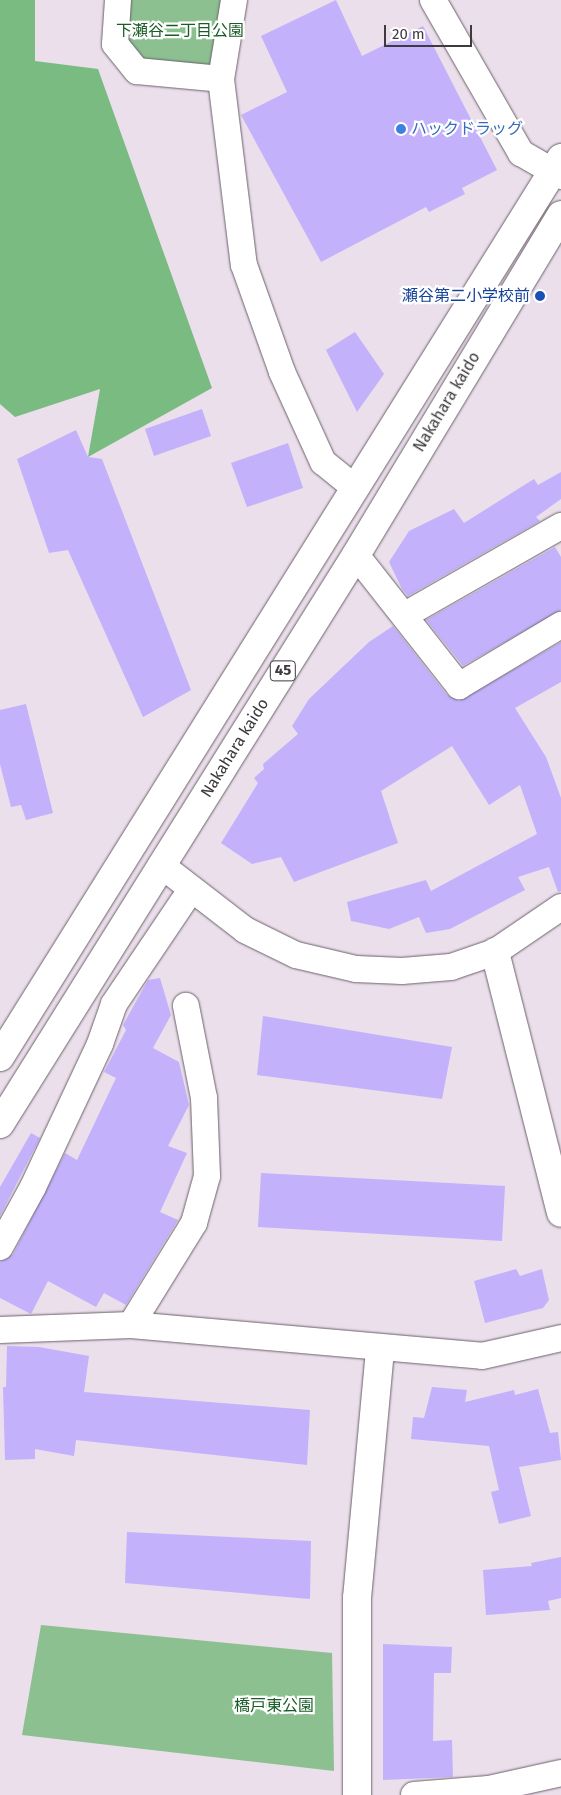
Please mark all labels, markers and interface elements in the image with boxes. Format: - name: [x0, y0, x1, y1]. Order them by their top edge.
- scale bar: [386, 15, 474, 47]
- park label: 下瀬谷二丁目公園: [116, 21, 244, 41]
- text: 20 m: [392, 25, 425, 43]
- place label: ハックドラッグ: [411, 119, 523, 139]
- marker: ハックドラッグ: [395, 123, 407, 135]
- place label: 瀬谷第二小学校前: [402, 286, 530, 306]
- marker: 瀬谷第二小学校前: [534, 290, 546, 302]
- street label: Nakahara kaido: [410, 349, 484, 455]
- road number: 45: [269, 658, 297, 684]
- street label: Nakahara kaido: [197, 695, 273, 801]
- park label: 橋戸東公園: [234, 1696, 314, 1716]

